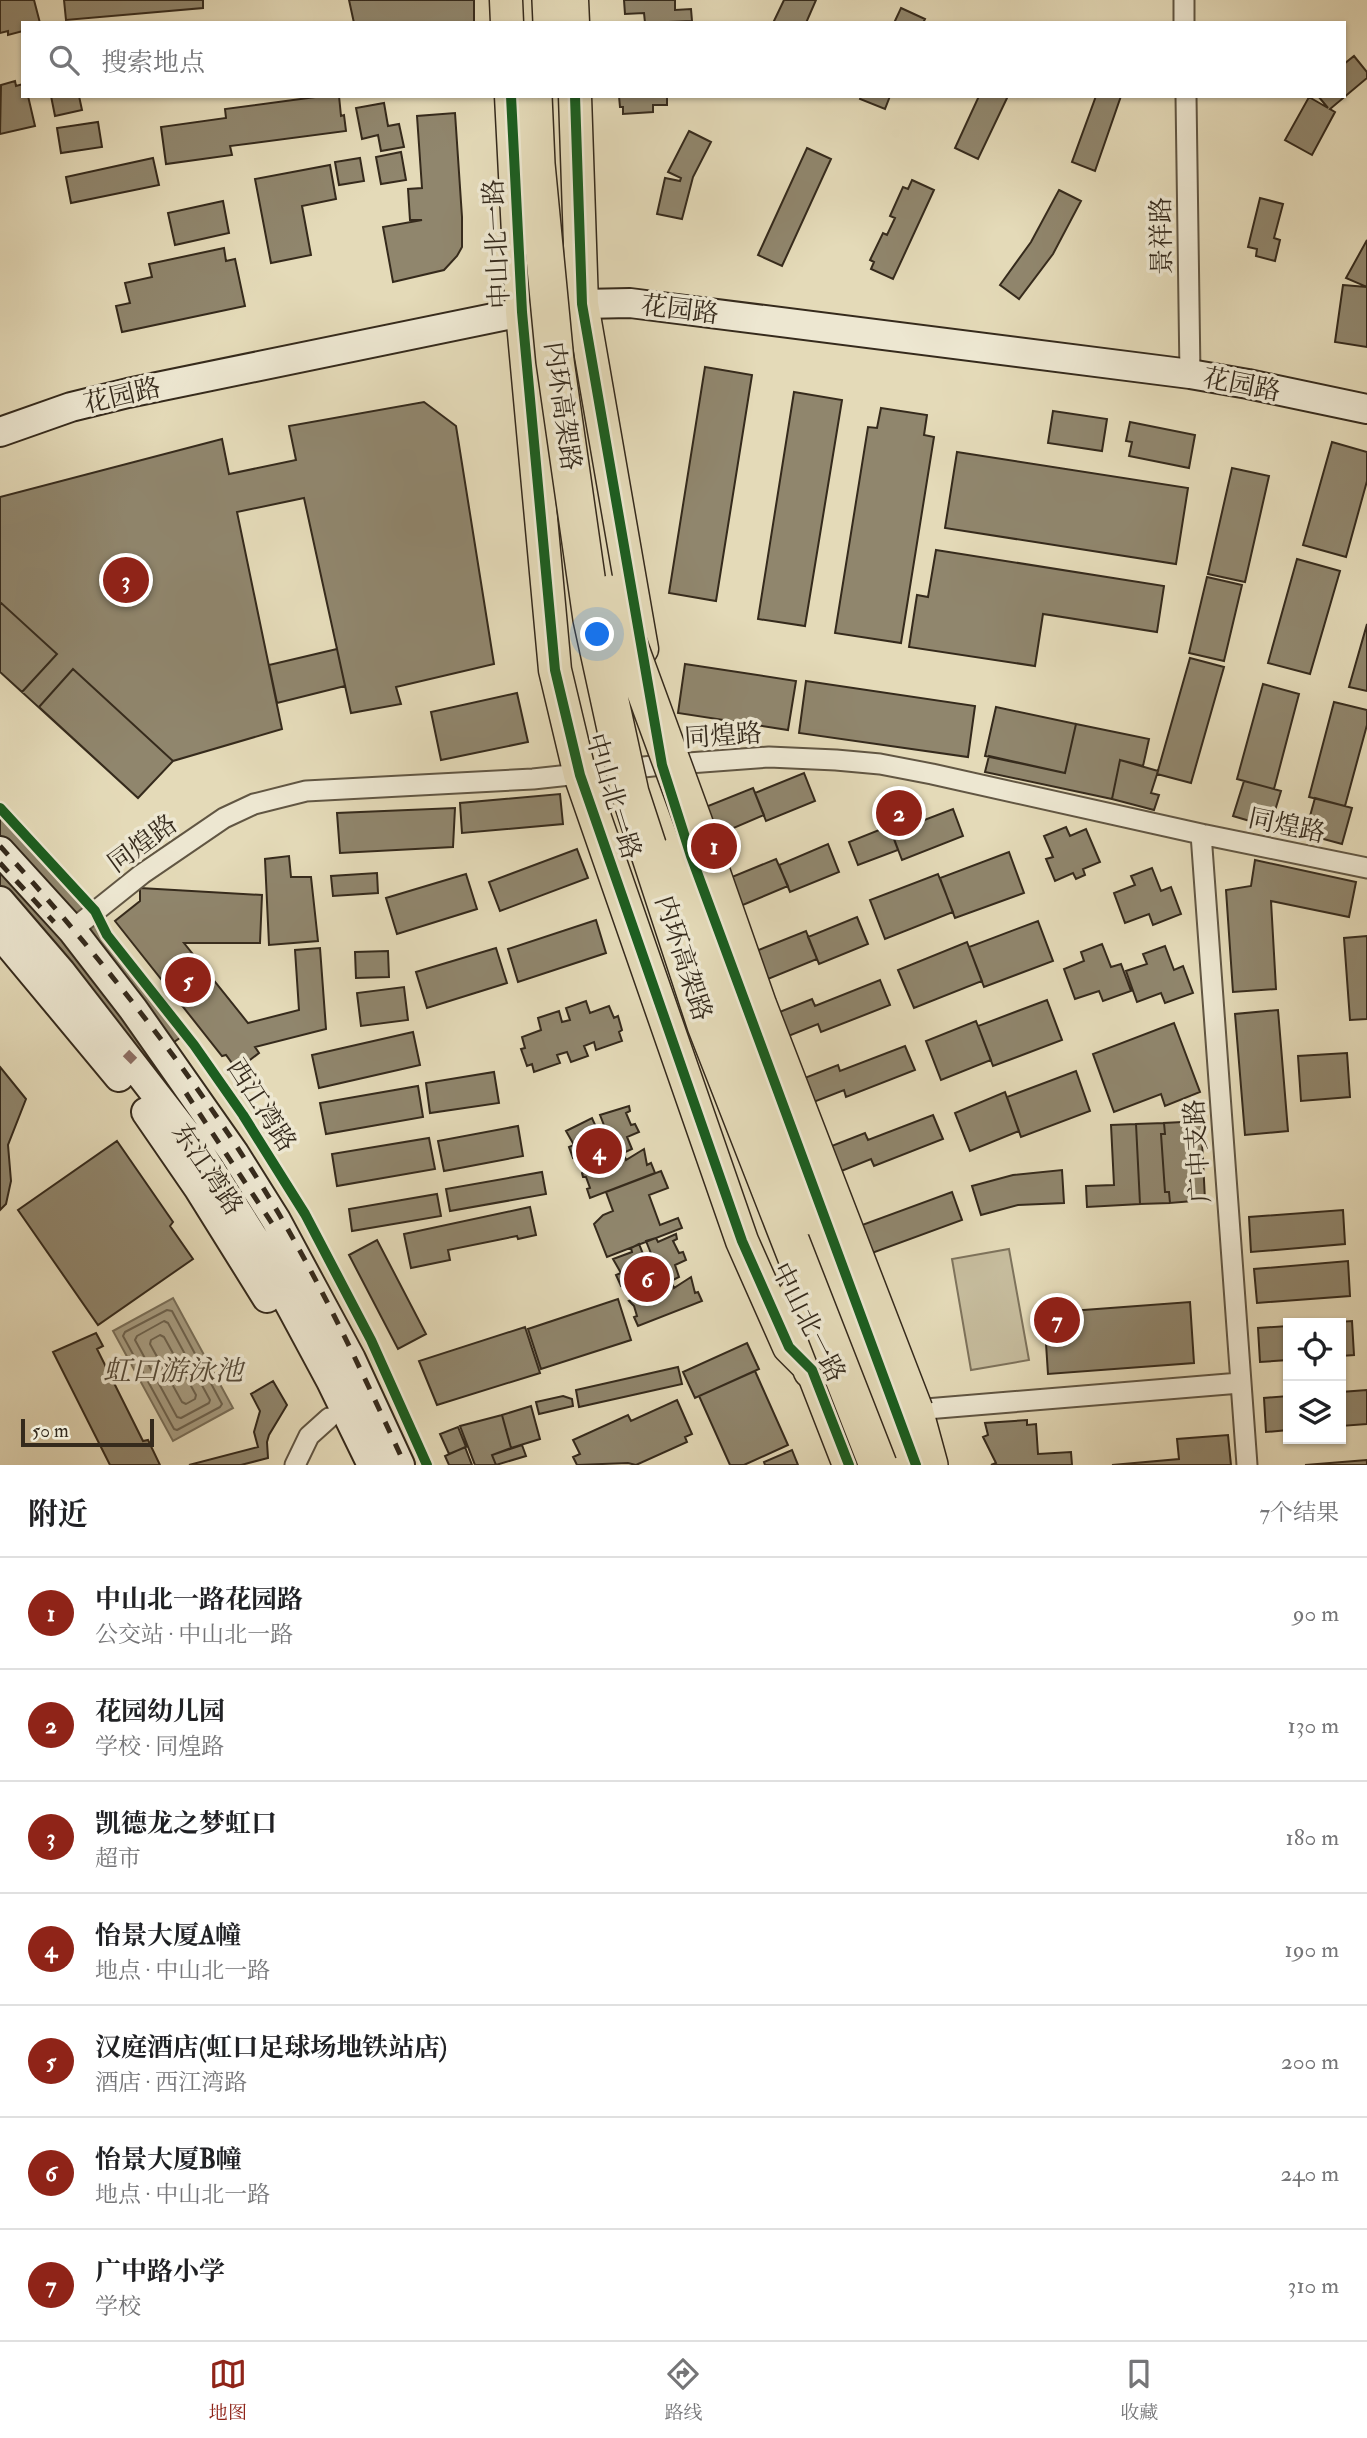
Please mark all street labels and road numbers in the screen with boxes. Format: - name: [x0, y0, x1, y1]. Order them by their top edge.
- street label: 中山北一路: [478, 178, 516, 310]
- street label: 景祥路: [1145, 197, 1179, 275]
- street label: 花园路: [639, 289, 721, 331]
- street label: 内环高架路: [537, 340, 587, 473]
- street label: 花园路: [1200, 362, 1283, 408]
- street label: 花园路: [81, 372, 164, 420]
- street label: 同煌路: [683, 717, 763, 755]
- street label: 中山北一路: [579, 729, 647, 863]
- street label: 同煌路: [1245, 802, 1328, 850]
- street label: 同煌路: [102, 808, 184, 880]
- street label: 内环高架路: [648, 892, 718, 1025]
- street label: 西江湾路: [219, 1053, 303, 1158]
- street label: 广中支路: [1178, 1098, 1218, 1204]
- street label: 东江湾路: [165, 1117, 250, 1222]
- street label: 中山北一路: [764, 1257, 852, 1388]

